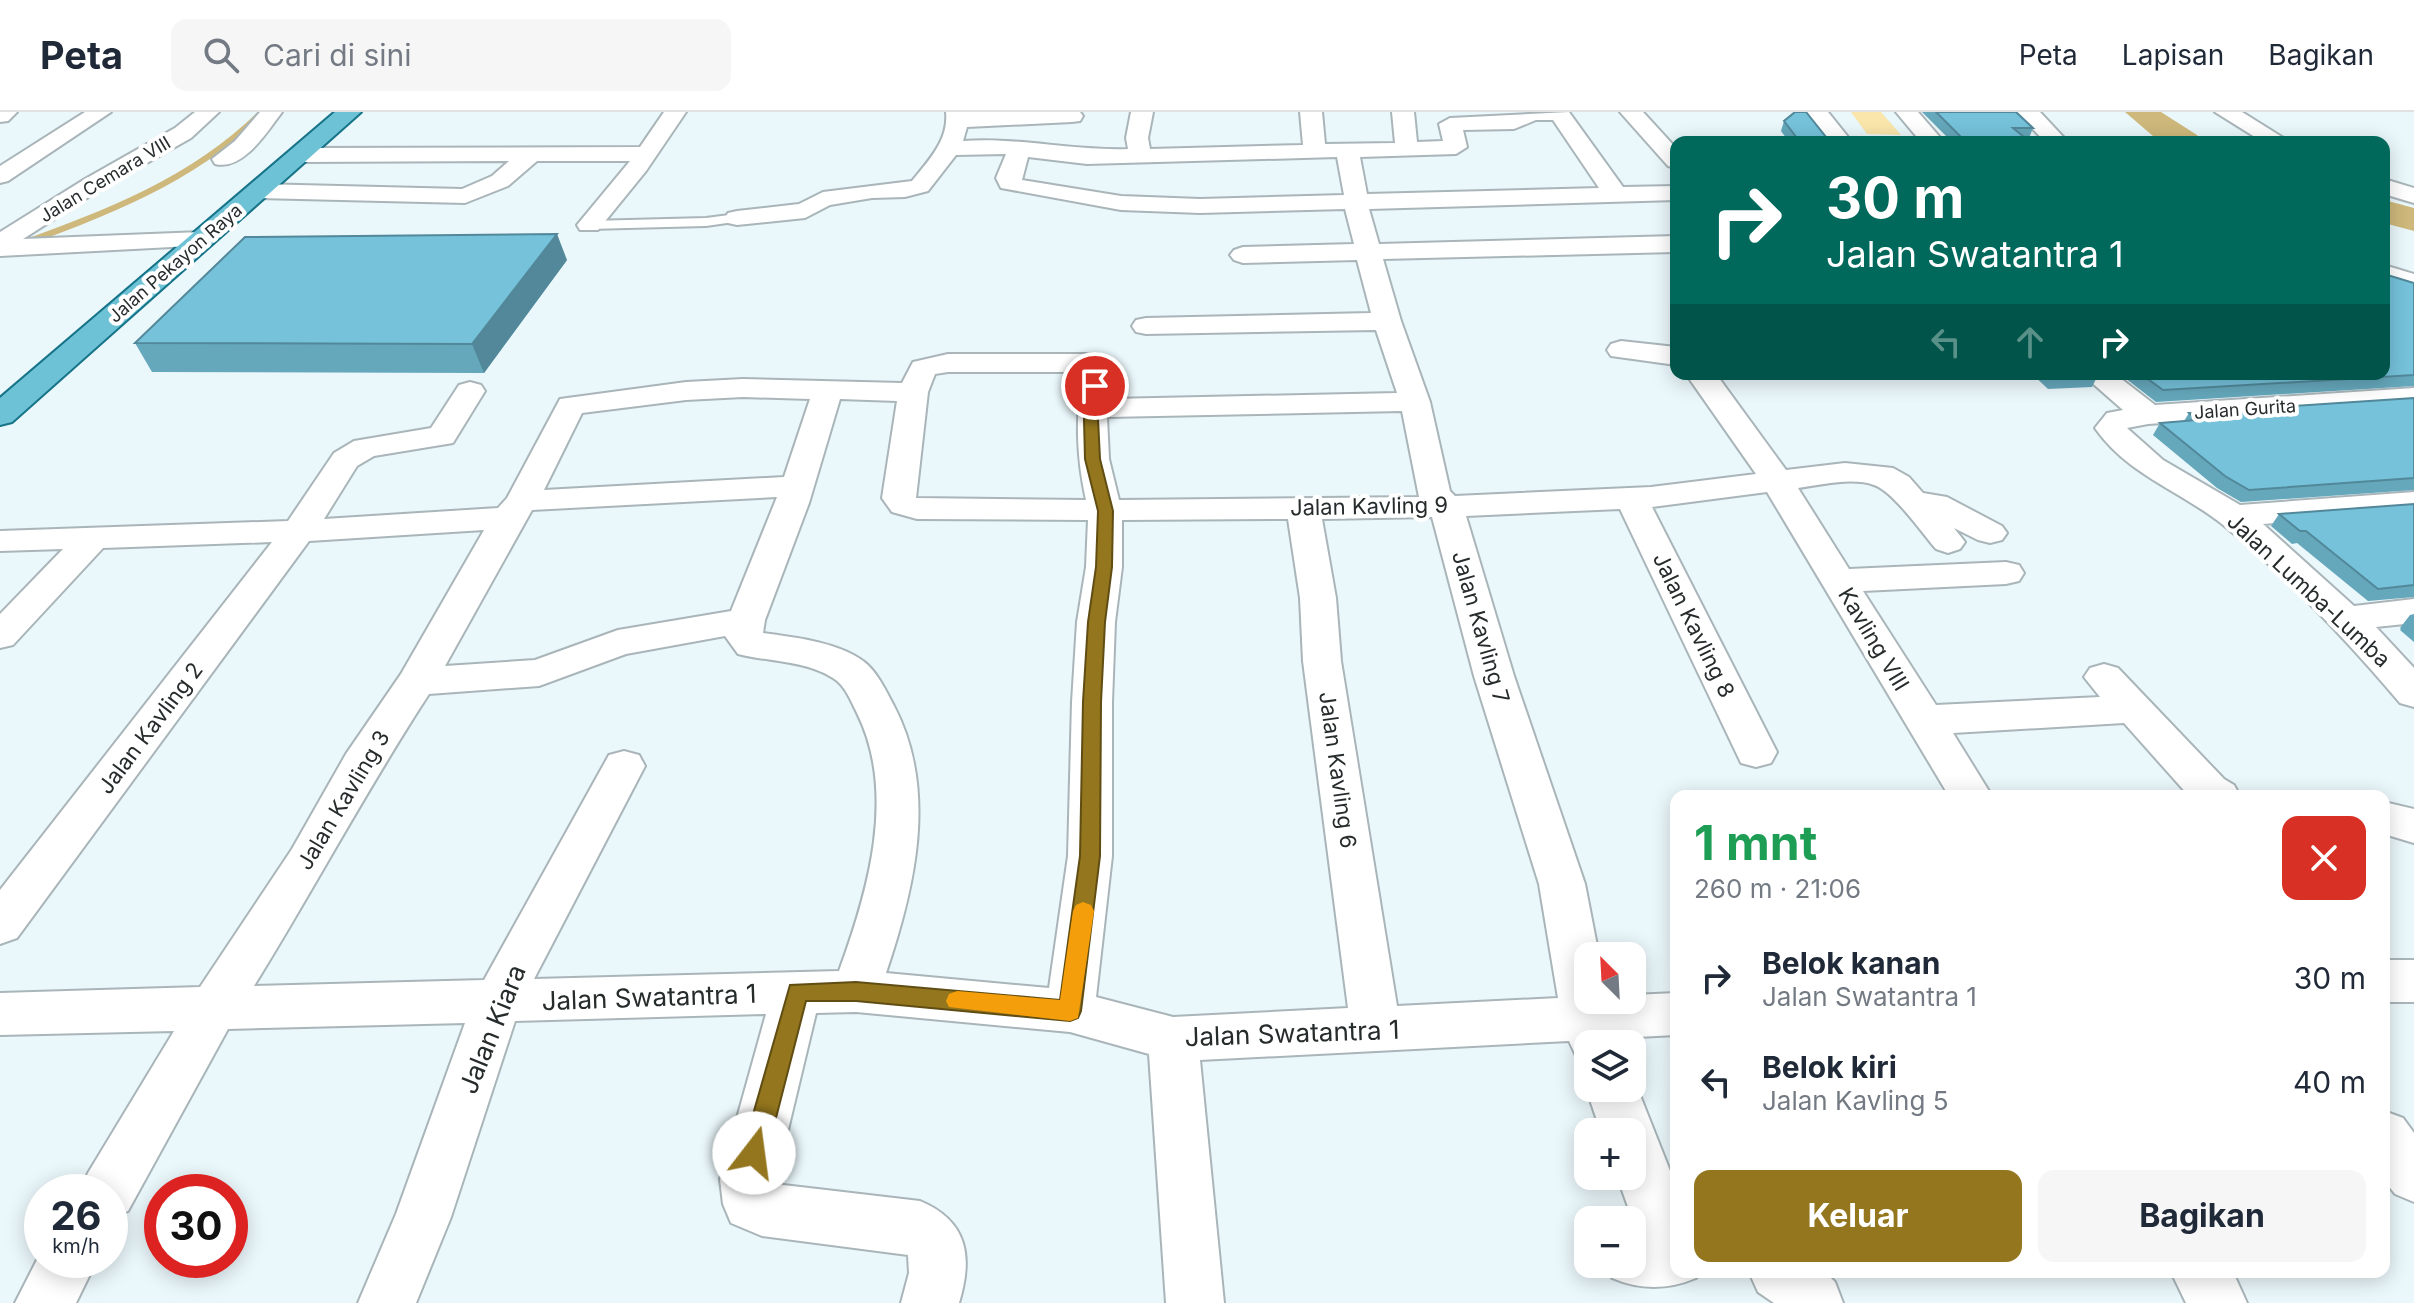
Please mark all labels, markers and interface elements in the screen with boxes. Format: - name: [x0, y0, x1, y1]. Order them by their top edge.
- search box: [171, 19, 731, 91]
- text: Peta: [40, 32, 123, 78]
- icon: search: [199, 33, 243, 77]
- text: Cari di sini: [263, 37, 412, 73]
- text: Peta: [2019, 38, 2078, 72]
- text: Lapisan: [2122, 38, 2224, 72]
- text: Bagikan: [2268, 38, 2374, 72]
- street label: Jalan Cemara VIII: [36, 132, 174, 226]
- text: 30 m: [1826, 164, 1964, 232]
- icon: right: [1694, 168, 1798, 272]
- street label: Jalan Pekayon Raya: [104, 199, 246, 327]
- text: Jalan Swatantra 1: [1826, 232, 2124, 276]
- icon: left: [1924, 320, 1968, 364]
- icon: ahead: [2008, 320, 2052, 364]
- icon: right: [2092, 320, 2136, 364]
- pin: [1061, 352, 1129, 420]
- icon: arrive: [1073, 364, 1117, 408]
- street label: Jalan Gurita: [2193, 395, 2297, 423]
- street label: Jalan Kavling 9: [1290, 492, 1448, 520]
- street label: Jalan Lumba-Lumba: [2222, 508, 2396, 672]
- street label: Jalan Kavling 7: [1447, 548, 1515, 706]
- street label: Jalan Kavling 8: [1648, 548, 1740, 702]
- street label: Kavling VIII: [1833, 583, 1915, 695]
- street label: Jalan Kavling 2: [92, 657, 208, 799]
- street label: Jalan Kavling 6: [1314, 690, 1362, 850]
- street label: Jalan Kavling 3: [291, 726, 395, 874]
- text: 1 mnt: [1694, 813, 1817, 872]
- button: close: [2282, 816, 2366, 900]
- text: 260 m · 21:06: [1694, 873, 1861, 904]
- north arrow: [1574, 942, 1646, 1014]
- map controls: [1574, 942, 1646, 1278]
- text: Belok kanan: [1762, 945, 1940, 981]
- icon: right: [1694, 956, 1738, 1000]
- street label: Jalan Kiara: [452, 960, 532, 1098]
- text: 30 m: [2294, 960, 2366, 996]
- street label: Jalan Swatantra 1: [541, 978, 757, 1016]
- text: Jalan Swatantra 1: [1762, 981, 1977, 1012]
- street label: Jalan Swatantra 1: [1184, 1014, 1400, 1052]
- button: layers: [1574, 1030, 1646, 1102]
- text: Belok kiri: [1762, 1049, 1897, 1085]
- icon: left: [1694, 1060, 1738, 1104]
- text: 40 m: [2293, 1064, 2366, 1100]
- text: Jalan Kavling 5: [1762, 1085, 1948, 1116]
- position arrow: [712, 1111, 796, 1195]
- button: +: [1574, 1118, 1646, 1190]
- button: Keluar: [1694, 1170, 2022, 1262]
- button: Bagikan: [2038, 1170, 2366, 1262]
- speed limit sign: 30: [144, 1174, 248, 1278]
- text: 26: [50, 1191, 102, 1240]
- button: −: [1574, 1206, 1646, 1278]
- text: km/h: [52, 1234, 100, 1258]

